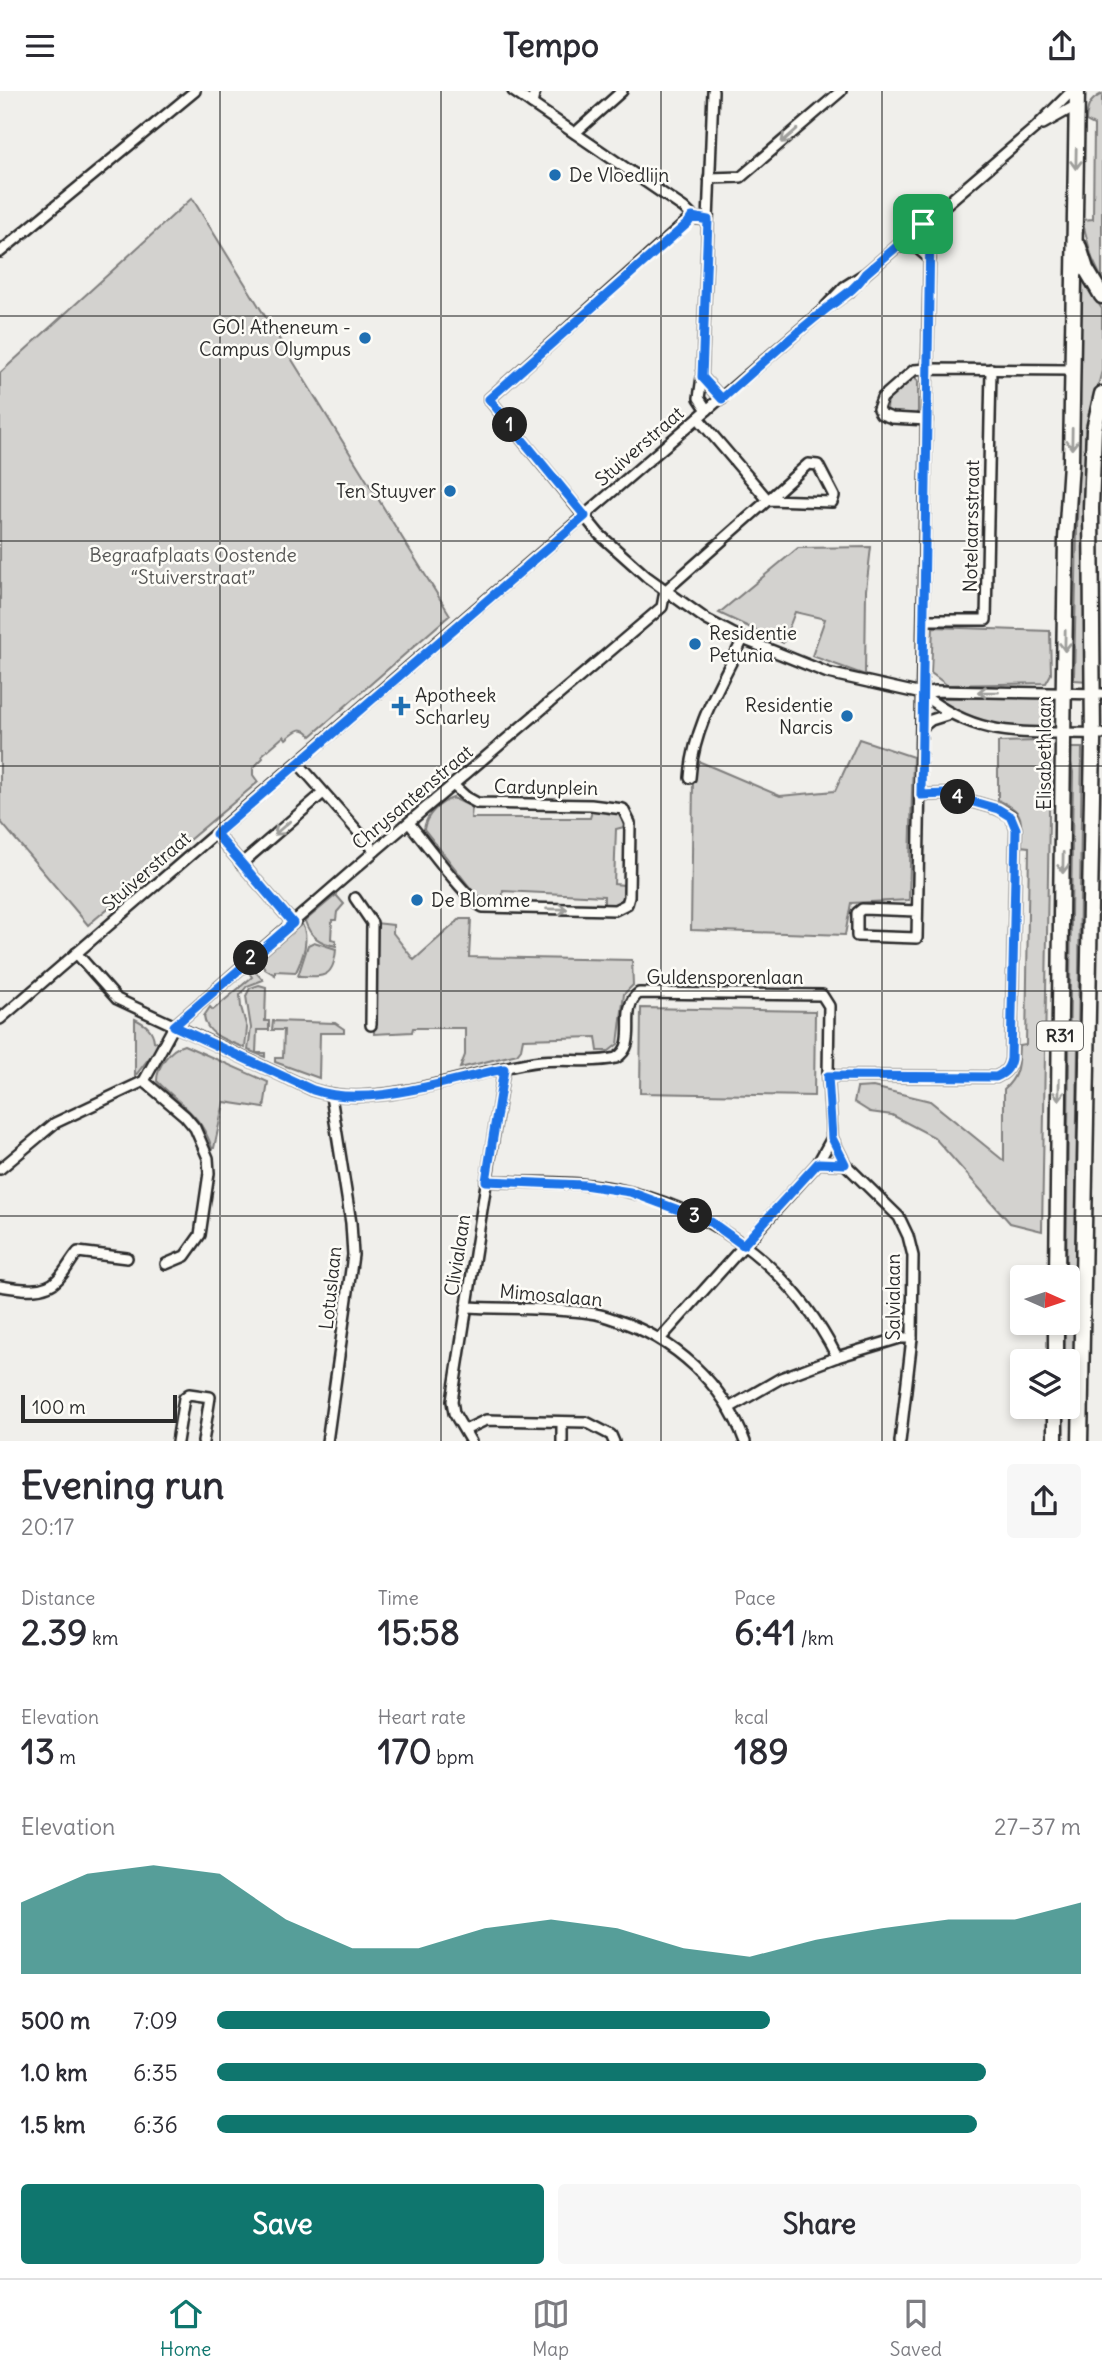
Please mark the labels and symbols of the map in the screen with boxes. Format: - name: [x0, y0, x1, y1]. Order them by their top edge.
- one-way arrow: [781, 128, 799, 144]
- one-way arrow: [1069, 147, 1083, 170]
- place label: De Vloedlijn: [569, 163, 669, 187]
- marker: De Vloedlijn: [547, 167, 563, 183]
- pin: [893, 194, 953, 254]
- place label: GO! Atheneum - Campus Olympus: [199, 315, 351, 361]
- marker: GO! Atheneum - Campus Olympus: [357, 330, 373, 346]
- street label: Stuiverstraat: [590, 401, 688, 491]
- pin: 1: [492, 407, 528, 443]
- one-way arrow: [1065, 427, 1079, 450]
- street label: Notelaarsstraat: [958, 459, 984, 593]
- place label: Ten Stuyver: [336, 479, 436, 503]
- marker: Ten Stuyver: [442, 483, 458, 499]
- park label: Begraafplaats Oostende “Stuiverstraat”: [89, 543, 297, 589]
- place label: Residentie Petunia: [709, 621, 797, 667]
- one-way arrow: [1058, 629, 1071, 652]
- marker: Residentie Petunia: [687, 636, 703, 652]
- place label: Apotheek Scharley: [415, 683, 496, 729]
- one-way arrow: [976, 685, 999, 699]
- place label: Residentie Narcis: [745, 693, 833, 739]
- street label: Elisabethlaan: [1032, 696, 1056, 810]
- marker: Apotheek Scharley: [393, 698, 409, 714]
- marker: Residentie Narcis: [839, 708, 855, 724]
- street label: Chrysantenstraat: [347, 739, 477, 855]
- street label: Cardynplein: [494, 774, 598, 800]
- pin: 4: [940, 779, 976, 815]
- one-way arrow: [274, 820, 292, 836]
- street label: Stuiverstraat: [97, 826, 195, 916]
- one-way arrow: [1056, 851, 1069, 874]
- place label: De Blomme: [431, 888, 530, 912]
- marker: De Blomme: [409, 892, 425, 908]
- one-way arrow: [545, 903, 568, 916]
- pin: 2: [233, 941, 268, 975]
- street label: Guldensporenlaan: [647, 965, 803, 989]
- road number: R31: [1037, 1021, 1083, 1051]
- one-way arrow: [1053, 1078, 1066, 1101]
- pin: 3: [678, 1199, 712, 1233]
- street label: Clivialaan: [439, 1213, 475, 1297]
- street label: Lotuslaan: [314, 1245, 346, 1331]
- street label: Salvialaan: [881, 1254, 905, 1340]
- north arrow: [1010, 1265, 1080, 1335]
- street label: Mimosalaan: [498, 1279, 604, 1311]
- scale bar: [21, 1393, 177, 1424]

